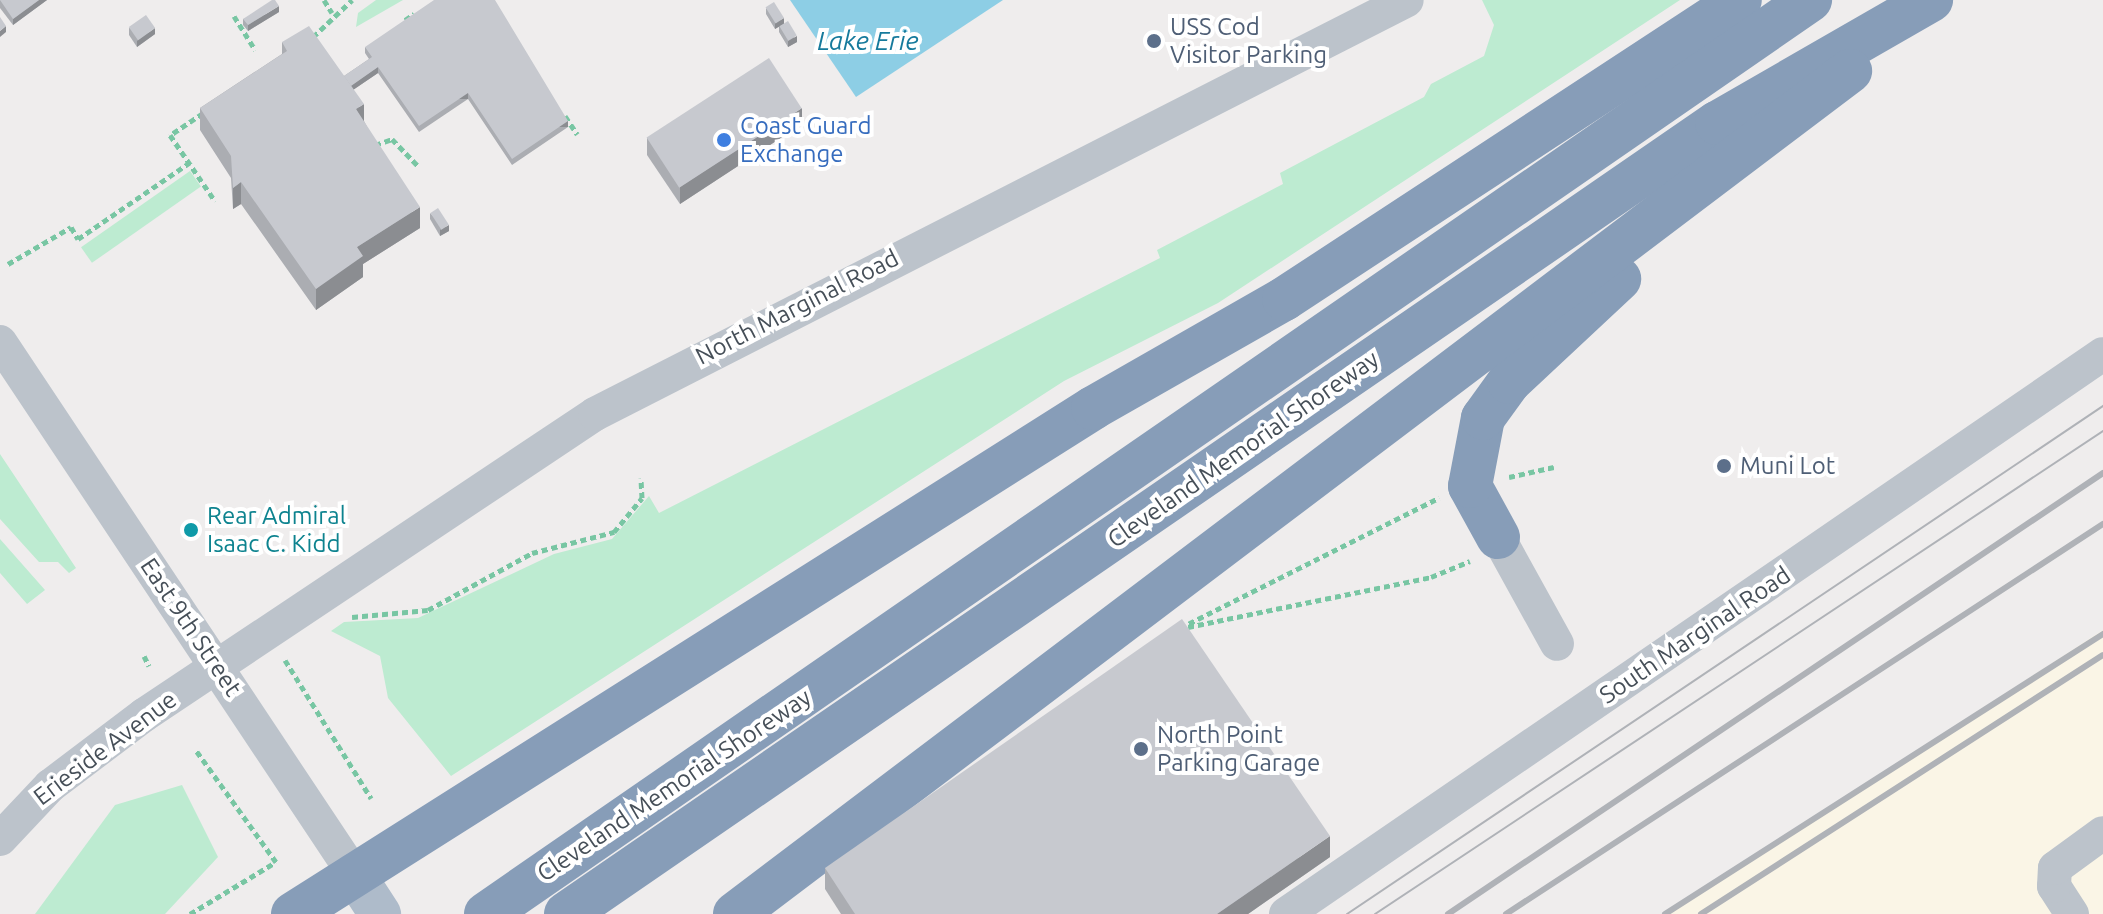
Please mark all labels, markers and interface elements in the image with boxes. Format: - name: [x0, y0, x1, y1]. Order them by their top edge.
- place label: USS Cod Visitor Parking: [1170, 13, 1327, 69]
- water label: Lake Erie: [817, 25, 919, 57]
- marker: USS Cod Visitor Parking: [1145, 32, 1163, 50]
- place label: Coast Guard Exchange: [740, 112, 871, 168]
- marker: Coast Guard Exchange: [715, 131, 733, 149]
- street label: North Marginal Road: [691, 243, 903, 371]
- street label: Cleveland Memorial Shoreway: [1102, 344, 1384, 554]
- place label: Muni Lot: [1740, 452, 1835, 480]
- marker: Muni Lot: [1715, 457, 1733, 475]
- place label: Rear Admiral Isaac C. Kidd: [207, 502, 346, 558]
- marker: Rear Admiral Isaac C. Kidd: [182, 521, 200, 539]
- street label: East 9th Street: [134, 553, 248, 701]
- street label: South Marginal Road: [1594, 560, 1796, 710]
- street label: Cleveland Memorial Shoreway: [532, 682, 816, 888]
- street label: Erieside Avenue: [28, 685, 182, 811]
- place label: North Point Parking Garage: [1157, 721, 1320, 777]
- marker: North Point Parking Garage: [1132, 740, 1150, 758]

